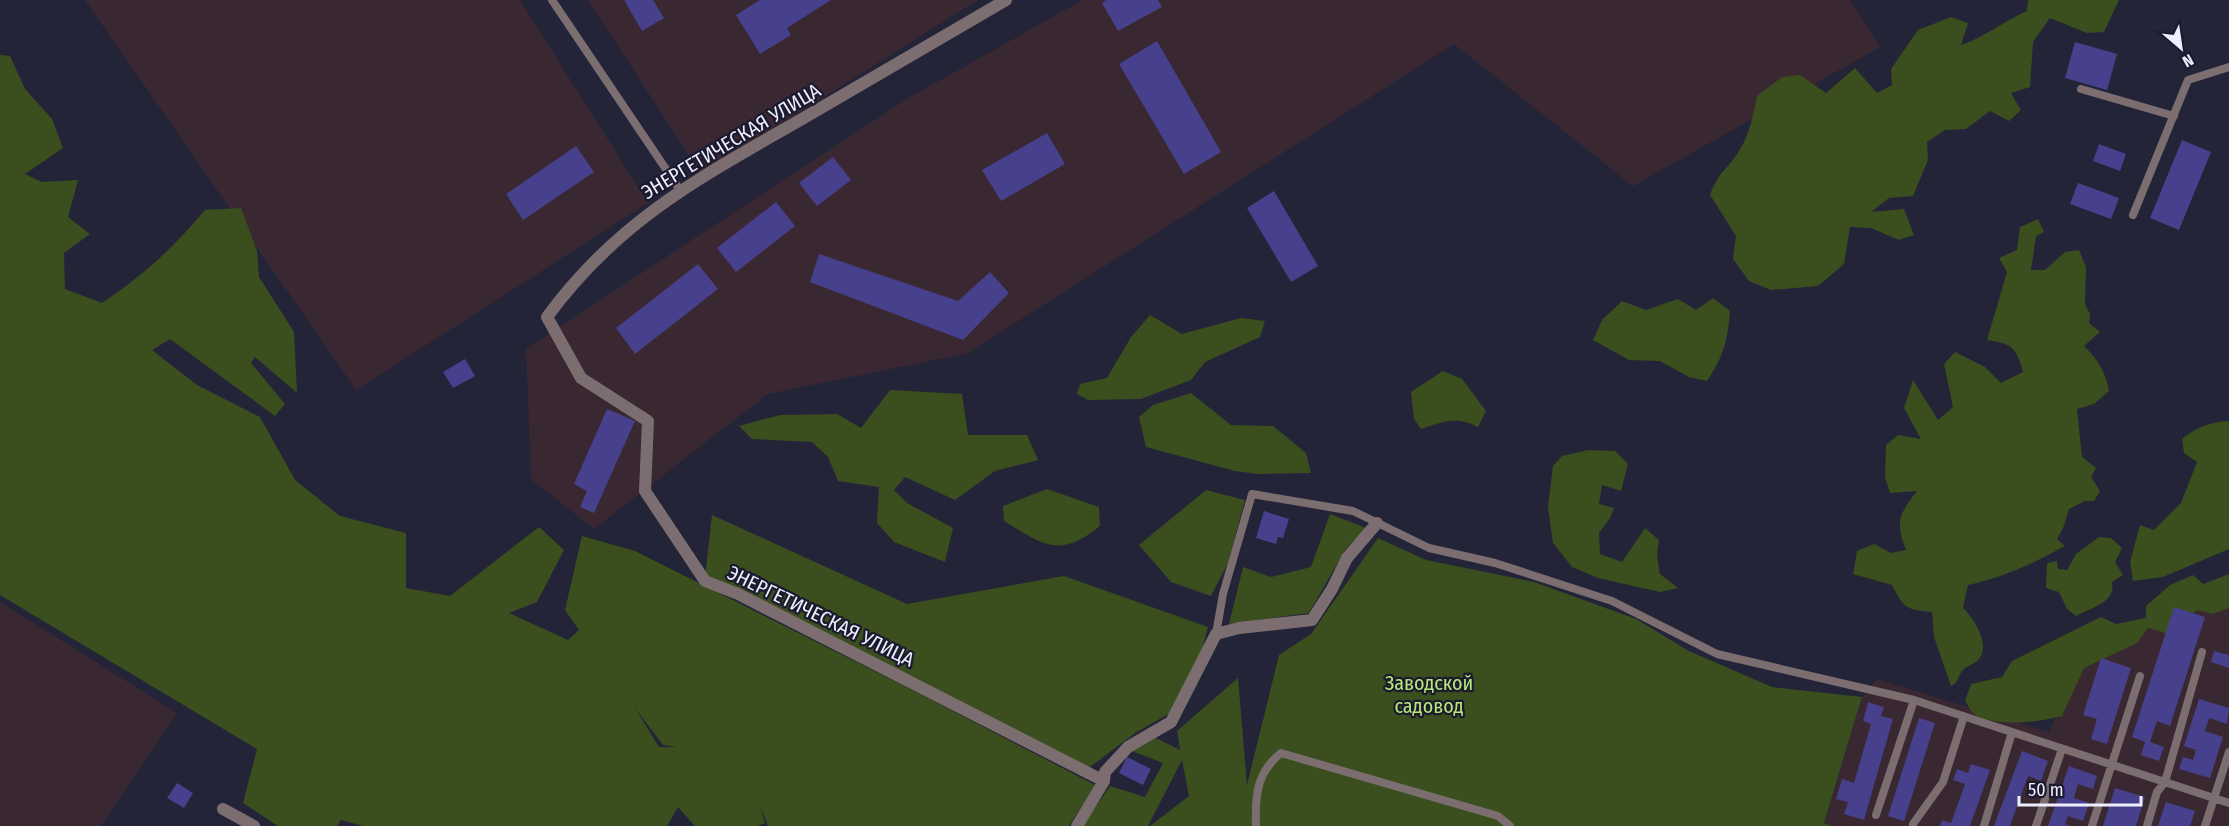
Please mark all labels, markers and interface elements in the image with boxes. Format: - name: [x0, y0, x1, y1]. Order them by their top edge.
- north arrow: [2151, 18, 2211, 78]
- text: N: [2179, 50, 2197, 71]
- street label: ЭНЕРГЕТИЧЕСКАЯ УЛИЦА: [637, 78, 825, 204]
- street label: ЭНЕРГЕТИЧЕСКАЯ УЛИЦА: [724, 560, 919, 672]
- park label: Заводской садовод: [1385, 671, 1473, 718]
- scale bar: [2019, 769, 2140, 807]
- text: 50 m: [2028, 779, 2064, 801]

